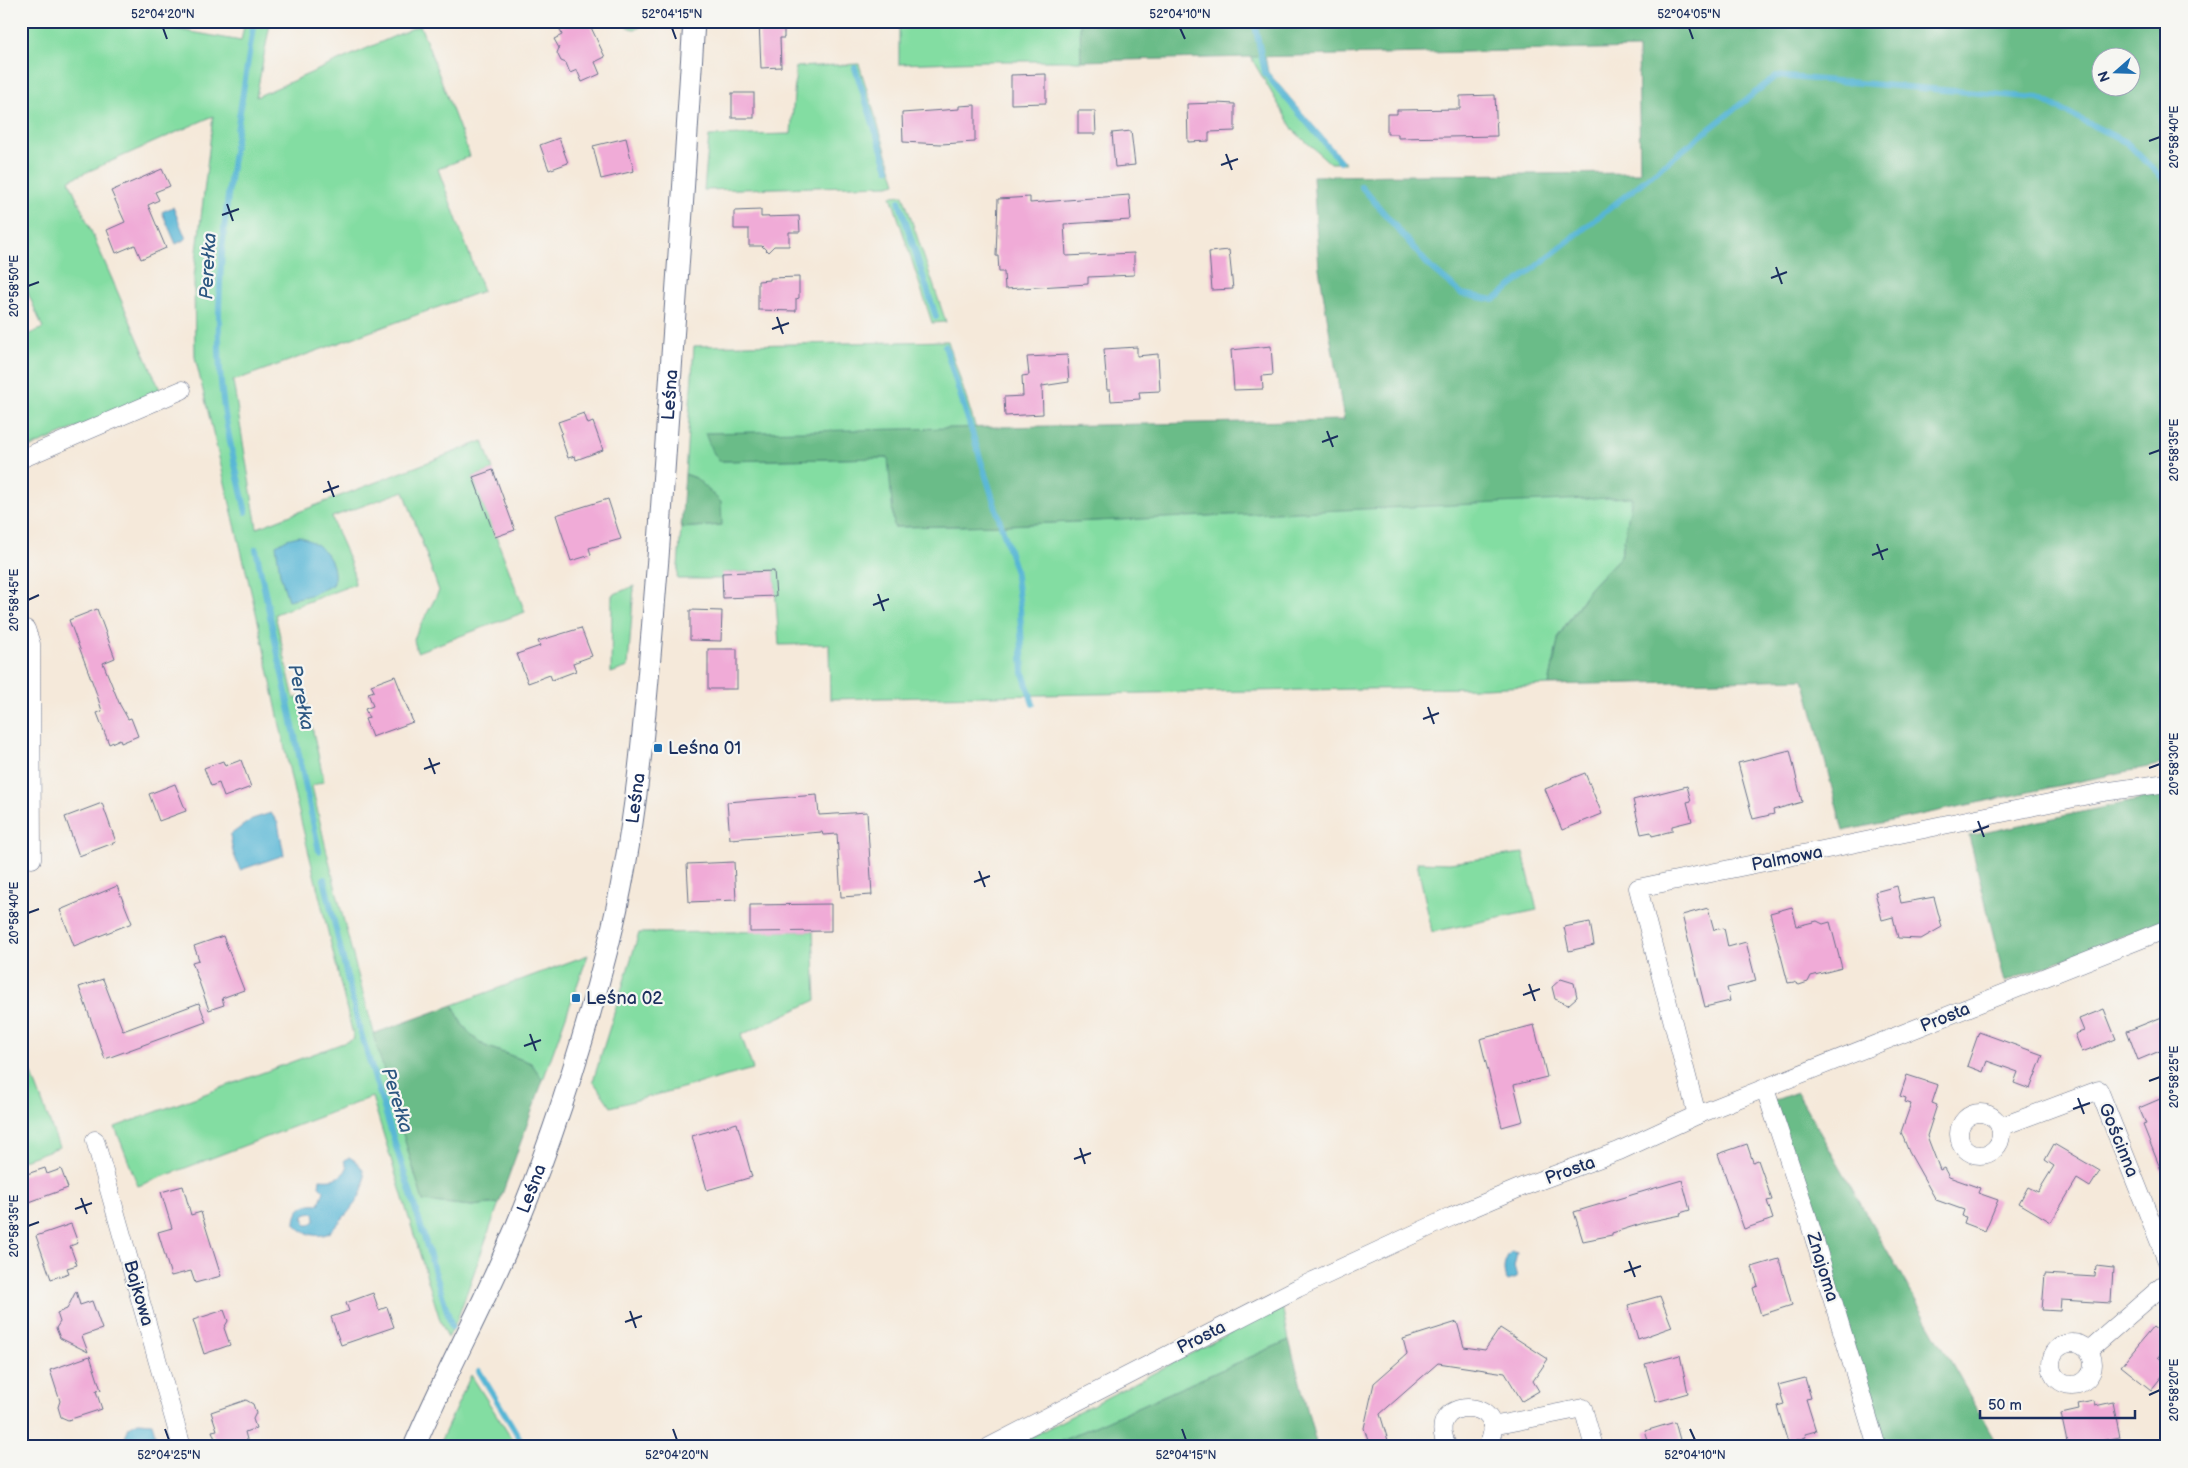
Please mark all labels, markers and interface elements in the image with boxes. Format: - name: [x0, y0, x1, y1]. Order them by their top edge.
- text: 52°04'20"N: [131, 7, 195, 22]
- text: 52°04'15"N: [641, 7, 703, 22]
- text: 52°04'10"N: [1149, 7, 1211, 22]
- text: 52°04'05"N: [1657, 7, 1721, 22]
- north arrow: [2090, 48, 2140, 98]
- text: N: [2094, 68, 2114, 84]
- text: 20°58'40"E: [2167, 105, 2182, 169]
- water label: Perełka: [195, 232, 222, 300]
- text: 20°58'50"E: [7, 255, 22, 317]
- street label: Leśna: [658, 369, 682, 421]
- text: 20°58'35"E: [2167, 418, 2182, 481]
- text: 20°58'45"E: [7, 569, 22, 631]
- water label: Perełka: [282, 662, 319, 732]
- text: 20°58'30"E: [2167, 732, 2182, 796]
- place label: Leśna 01: [668, 738, 741, 759]
- marker: Leśna 01: [652, 742, 664, 754]
- street label: Leśna: [622, 772, 650, 825]
- street label: Palmowa: [1750, 841, 1824, 876]
- text: 20°58'40"E: [7, 881, 22, 945]
- place label: Leśna 02: [586, 988, 663, 1009]
- marker: Leśna 02: [570, 992, 582, 1004]
- street label: Prosta: [1917, 998, 1973, 1037]
- text: 20°58'25"E: [2167, 1046, 2182, 1108]
- water label: Perełka: [376, 1065, 417, 1136]
- street label: Gościnna: [2094, 1100, 2143, 1180]
- street label: Prosta: [1542, 1152, 1598, 1189]
- street label: Leśna: [513, 1161, 551, 1216]
- text: 20°58'35"E: [7, 1194, 22, 1257]
- street label: Znajoma: [1802, 1229, 1843, 1304]
- street label: Bajkowa: [119, 1258, 158, 1329]
- street label: Prosta: [1173, 1316, 1229, 1359]
- text: 20°58'20"E: [2167, 1359, 2182, 1421]
- scale bar: [1980, 1388, 2136, 1420]
- text: 50 m: [1988, 1396, 2022, 1415]
- text: 52°04'25"N: [137, 1448, 201, 1463]
- text: 52°04'20"N: [645, 1448, 709, 1463]
- text: 52°04'15"N: [1155, 1448, 1217, 1463]
- text: 52°04'10"N: [1664, 1448, 1726, 1463]

